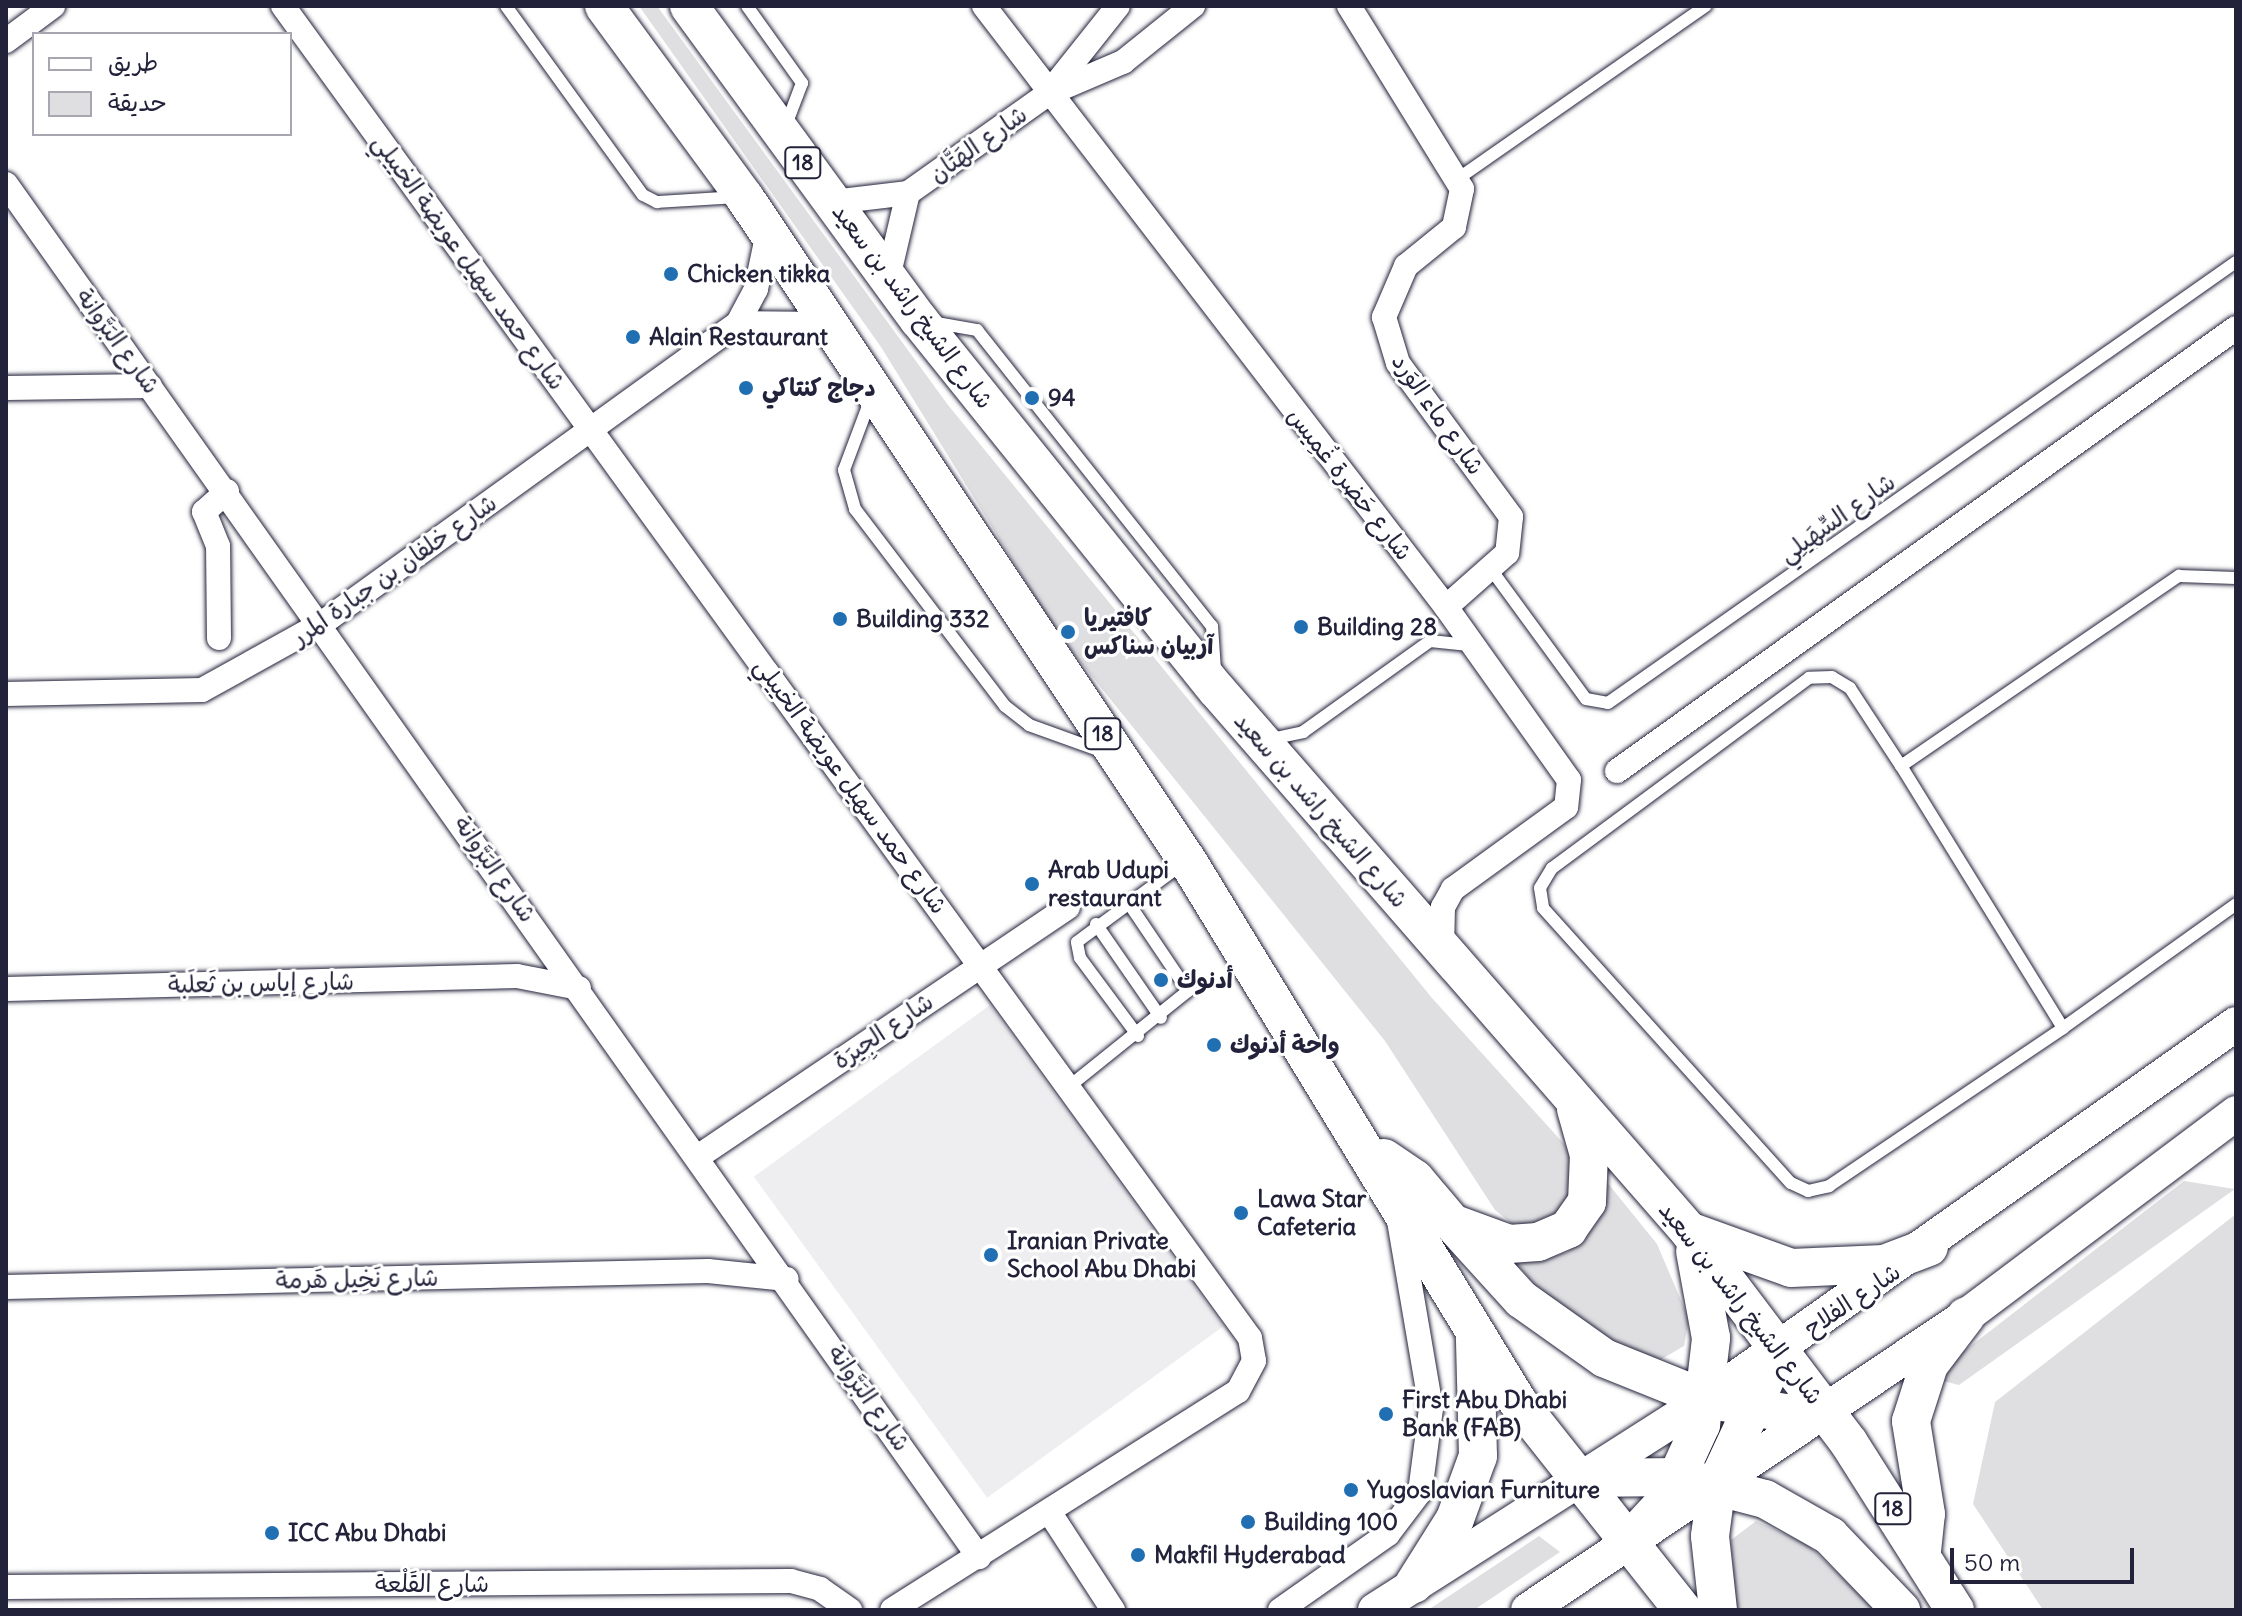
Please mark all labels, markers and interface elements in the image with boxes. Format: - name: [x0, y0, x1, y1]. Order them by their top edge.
- legend: [32, 32, 292, 136]
- text: طريق: [108, 47, 158, 77]
- text: حديقة: [108, 87, 167, 117]
- street label: شارع الهَتَّان: [923, 100, 1033, 188]
- street label: شارع حمد سهيل عويضة الخييلي: [367, 129, 571, 395]
- road number: 18: [783, 145, 823, 181]
- street label: شارع الشيخ راشد بن سعيد: [826, 198, 1000, 414]
- place label: Chicken tikka: [687, 260, 830, 288]
- marker: Chicken tikka: [662, 265, 680, 283]
- street label: شارع البَرَّوانة: [70, 283, 166, 399]
- place label: Alain Restaurant: [649, 323, 828, 351]
- marker: Alain Restaurant: [624, 328, 642, 346]
- street label: شارع ماء الوَرد: [1386, 348, 1490, 480]
- place label: دجاج كنتاكي: [762, 374, 876, 402]
- marker: دجاج كنتاكي: [737, 379, 755, 397]
- place label: 94: [1048, 384, 1076, 412]
- marker: 94: [1023, 389, 1041, 407]
- street label: شارع حَضرة غُمِيس: [1281, 402, 1419, 566]
- street label: شارع السِّهَيلِي: [1773, 467, 1901, 569]
- street label: شارع خلفان بن جبارة المرر: [286, 488, 502, 652]
- place label: كافتيريا آربيان سناكس: [1084, 604, 1213, 660]
- place label: Building 332: [856, 605, 989, 633]
- marker: Building 332: [831, 610, 849, 628]
- place label: Building 28: [1317, 613, 1437, 641]
- marker: Building 28: [1292, 618, 1310, 636]
- marker: كافتيريا آربيان سناكس: [1059, 623, 1077, 641]
- street label: شارع حمد سهيل عويضة الخييلي: [749, 653, 953, 919]
- street label: شارع الشيخ راشد بن سعيد: [1228, 706, 1414, 914]
- road number: 18: [1083, 716, 1123, 752]
- street label: شارع البَرَّوانة: [448, 810, 542, 928]
- place label: Arab Udupi restaurant: [1048, 856, 1169, 912]
- marker: Arab Udupi restaurant: [1023, 875, 1041, 893]
- place label: أدنوك: [1177, 966, 1233, 994]
- street label: شارع إياس بن ثَعلَبة: [168, 967, 354, 999]
- marker: أدنوك: [1152, 971, 1170, 989]
- street label: شارع الجِيرَة: [827, 987, 939, 1075]
- place label: واحة أدنوك: [1230, 1031, 1340, 1059]
- marker: واحة أدنوك: [1205, 1036, 1223, 1054]
- place label: Lawa Star Cafeteria: [1257, 1185, 1366, 1241]
- street label: شارع الشيخ راشد بن سعيد: [1653, 1196, 1829, 1410]
- marker: Lawa Star Cafeteria: [1232, 1204, 1250, 1222]
- place label: Iranian Private School Abu Dhabi: [1007, 1227, 1196, 1283]
- marker: Iranian Private School Abu Dhabi: [982, 1246, 1000, 1264]
- street label: شارع الفلاح: [1798, 1257, 1906, 1343]
- street label: شارع نَخِيل هَرمة: [275, 1263, 439, 1295]
- street label: شارع البَرَّوانة: [822, 1339, 916, 1457]
- place label: First Abu Dhabi Bank (FAB): [1402, 1386, 1567, 1442]
- marker: First Abu Dhabi Bank (FAB): [1377, 1405, 1395, 1423]
- place label: Yugoslavian Furniture: [1367, 1476, 1600, 1504]
- marker: Yugoslavian Furniture: [1342, 1481, 1360, 1499]
- road number: 18: [1873, 1491, 1913, 1527]
- place label: Building 100: [1264, 1508, 1398, 1536]
- marker: Building 100: [1239, 1513, 1257, 1531]
- place label: ICC Abu Dhabi: [288, 1519, 446, 1547]
- marker: ICC Abu Dhabi: [263, 1524, 281, 1542]
- scale bar: [1954, 1532, 2138, 1582]
- place label: Makfil Hyderabad: [1154, 1541, 1346, 1569]
- marker: Makfil Hyderabad: [1129, 1546, 1147, 1564]
- text: 50 m: [1964, 1547, 2020, 1577]
- street label: شارع القَلْعة: [375, 1570, 489, 1598]

